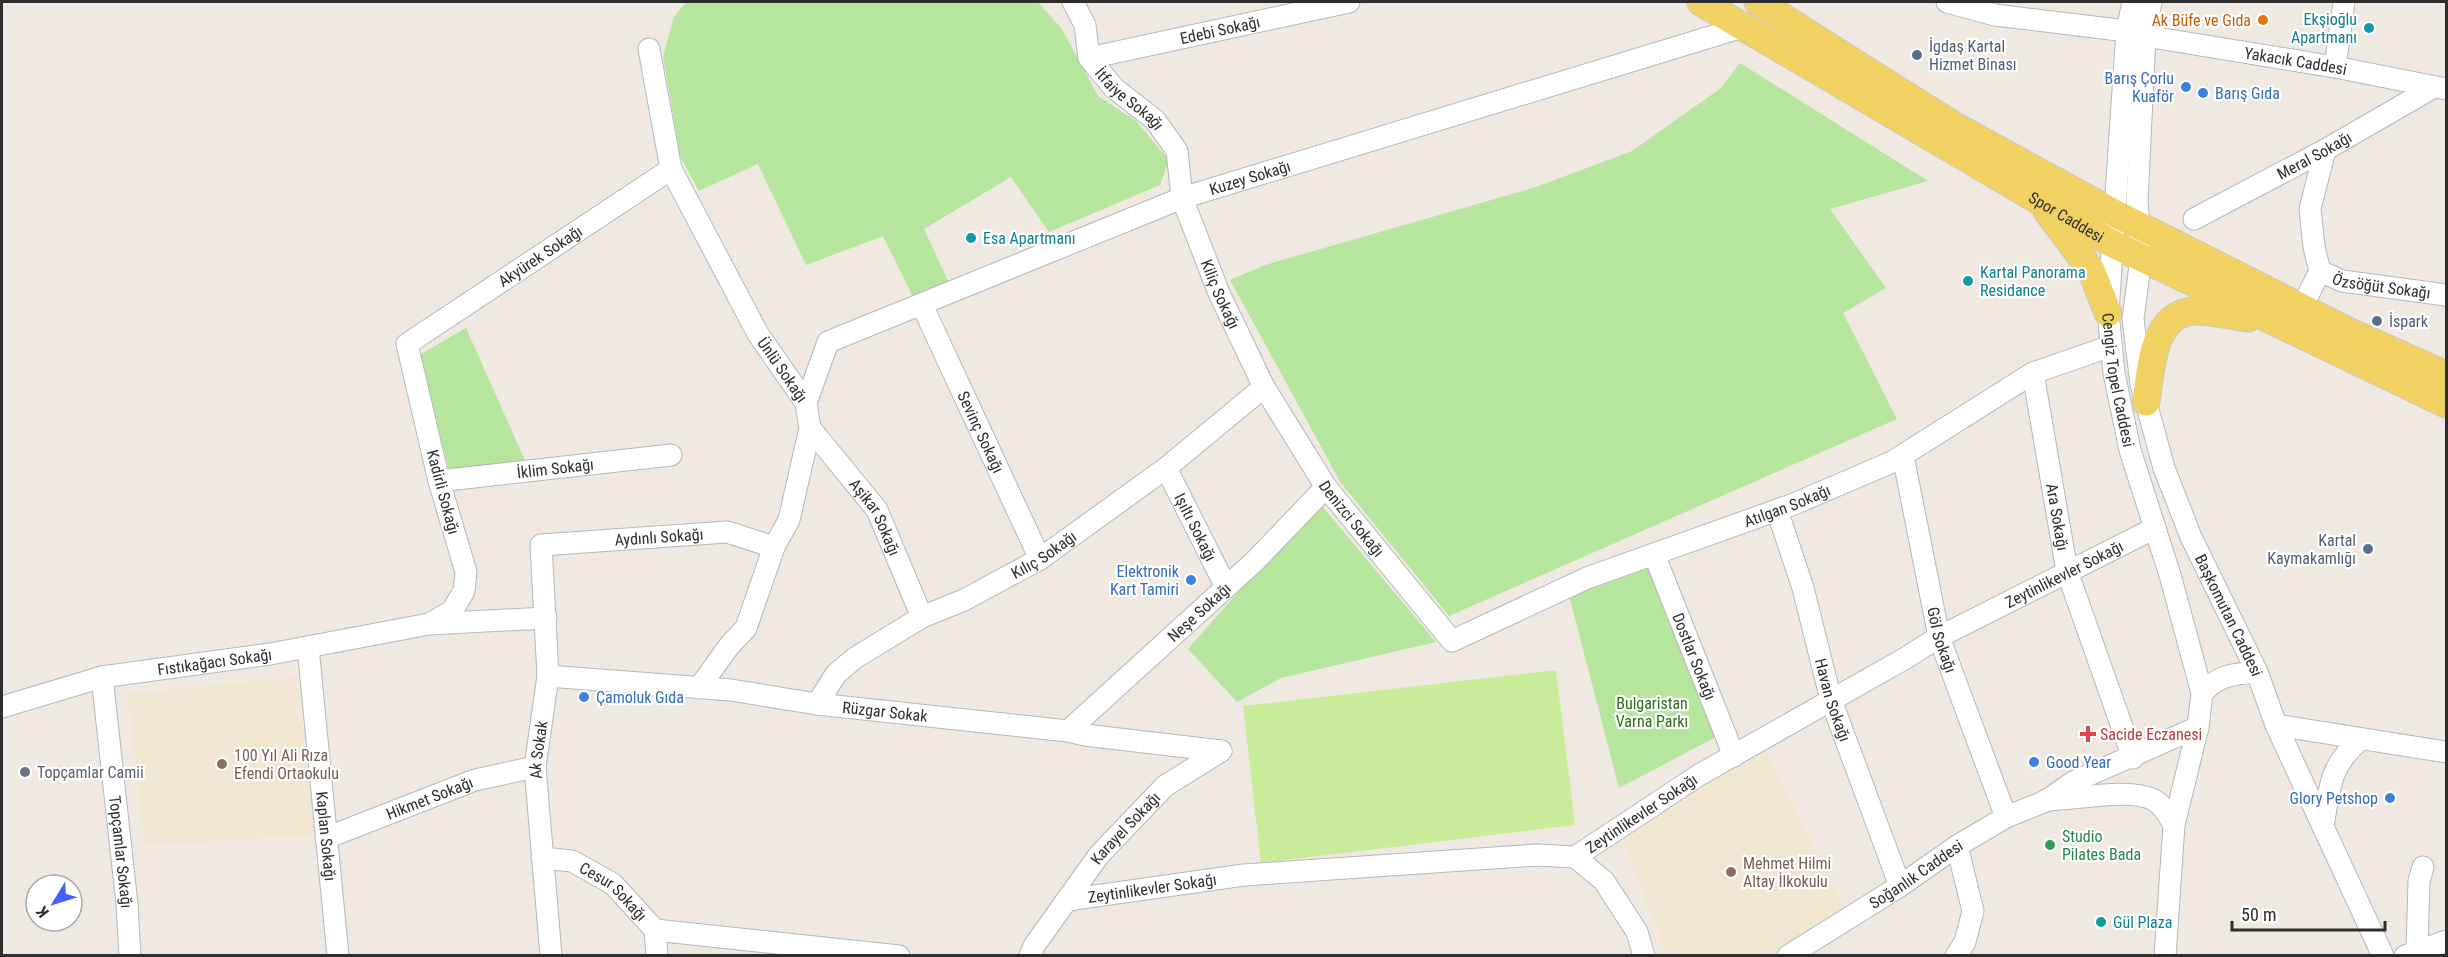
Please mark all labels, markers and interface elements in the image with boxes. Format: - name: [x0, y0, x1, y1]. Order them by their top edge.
- place label: Ekşioğlu Apartmanı: [2291, 10, 2357, 47]
- place label: Ak Büfe ve Gıda: [2152, 11, 2251, 30]
- street label: Edebi Sokağı: [1178, 12, 1262, 48]
- marker: Ak Büfe ve Gıda: [2256, 13, 2270, 27]
- marker: Ekşioğlu Apartmanı: [2362, 21, 2376, 35]
- place label: İgdaş Kartal Hizmet Binası: [1929, 37, 2016, 74]
- street label: Yakacık Caddesi: [2243, 43, 2348, 79]
- marker: İgdaş Kartal Hizmet Binası: [1910, 48, 1924, 62]
- street label: İtfaiye Sokağı: [1091, 63, 1168, 133]
- place label: Barış Çorlu Kuaför: [2105, 69, 2174, 106]
- marker: Barış Çorlu Kuaför: [2179, 80, 2193, 94]
- place label: Barış Gıda: [2215, 84, 2280, 103]
- marker: Barış Gıda: [2196, 86, 2210, 100]
- street label: Meral Sokağı: [2274, 127, 2355, 183]
- street label: Kuzey Sokağı: [1207, 156, 1293, 199]
- street label: Spor Caddesi: [2026, 187, 2107, 246]
- street label: Akyürek Sokağı: [494, 221, 586, 291]
- place label: Esa Apartmanı: [983, 229, 1076, 248]
- marker: Esa Apartmanı: [964, 231, 978, 245]
- street label: Kiliç Sokağı: [1197, 257, 1244, 332]
- place label: Kartal Panorama Residance: [1980, 263, 2086, 300]
- street label: Özsöğüt Sokağı: [2329, 268, 2432, 302]
- marker: Kartal Panorama Residance: [1961, 274, 1975, 288]
- street label: Cengiz Topel Caddesi: [2099, 312, 2139, 449]
- place label: İspark: [2389, 312, 2429, 331]
- marker: İspark: [2370, 314, 2384, 328]
- street label: Ünlü Sokağı: [754, 334, 812, 406]
- street label: Sevinç Sokağı: [954, 388, 1008, 476]
- street label: Kadirli Sokağı: [423, 448, 463, 536]
- street label: İklim Sokağı: [516, 454, 595, 482]
- street label: Aşikar Sokağı: [846, 474, 905, 558]
- street label: Denizci Sokağı: [1315, 477, 1388, 560]
- street label: Atılgan Sokağı: [1741, 480, 1833, 531]
- street label: Ara Sokağı: [2043, 482, 2073, 552]
- street label: Işıltı Sokağı: [1171, 490, 1221, 564]
- street label: Aydınlı Sokağı: [614, 524, 704, 549]
- street label: Kılıç Sokağı: [1008, 526, 1080, 582]
- place label: Kartal Kaymakamlığı: [2267, 531, 2356, 568]
- street label: Zeytinlikevler Sokağı: [2002, 536, 2126, 612]
- marker: Kartal Kaymakamlığı: [2361, 542, 2375, 556]
- street label: Başkomutan Caddesi: [2191, 551, 2267, 679]
- place label: Elektronik Kart Tamiri: [1110, 562, 1180, 599]
- marker: Elektronik Kart Tamiri: [1184, 573, 1198, 587]
- street label: Neşe Sokağı: [1163, 578, 1235, 645]
- street label: Göl Sokağı: [1924, 605, 1961, 675]
- street label: Dostlar Sokağı: [1669, 610, 1720, 703]
- street label: Fıstıkağacı Sokağı: [156, 644, 273, 679]
- street label: Havan Sokağı: [1811, 656, 1855, 744]
- place label: Çamoluk Gıda: [596, 688, 684, 707]
- marker: Çamoluk Gıda: [577, 690, 591, 704]
- park label: Bulgaristan Varna Parkı: [1616, 694, 1688, 731]
- street label: Rüzgar Sokak: [841, 697, 929, 725]
- street label: Ak Sokak: [525, 719, 551, 780]
- place label: Sacide Eczanesi: [2100, 725, 2202, 744]
- marker: Sacide Eczanesi: [2081, 727, 2095, 741]
- place label: 100 Yıl Ali Rıza Efendi Ortaokulu: [234, 746, 339, 783]
- place label: Good Year: [2046, 753, 2111, 772]
- marker: Good Year: [2027, 755, 2041, 769]
- marker: 100 Yıl Ali Rıza Efendi Ortaokulu: [215, 757, 229, 771]
- place label: Topçamlar Camii: [37, 763, 144, 782]
- marker: Topçamlar Camii: [18, 765, 32, 779]
- street label: Zeytinlikevler Sokağı: [1582, 769, 1701, 857]
- street label: Hikmet Sokağı: [383, 772, 476, 823]
- street label: Karayel Sokağı: [1086, 788, 1164, 868]
- place label: Glory Petshop: [2290, 789, 2378, 808]
- street label: Kaplan Sokağı: [313, 790, 340, 882]
- marker: Glory Petshop: [2383, 791, 2397, 805]
- street label: Topçamlar Sokağı: [106, 795, 137, 909]
- place label: Studio Pilates Bada: [2062, 827, 2141, 864]
- street label: Soğanlık Caddesi: [1866, 835, 1966, 912]
- marker: Studio Pilates Bada: [2043, 838, 2057, 852]
- place label: Mehmet Hilmi Altay İlkokulu: [1743, 854, 1831, 891]
- street label: Cesur Sokağı: [576, 858, 651, 925]
- marker: Mehmet Hilmi Altay İlkokulu: [1724, 865, 1738, 879]
- street label: Zeytinlikevler Sokağı: [1087, 869, 1218, 906]
- north arrow: [24, 873, 84, 933]
- scale bar: [2232, 894, 2385, 932]
- text: K: [32, 902, 53, 921]
- text: 50 m: [2241, 904, 2276, 925]
- place label: Gül Plaza: [2113, 913, 2172, 932]
- marker: Gül Plaza: [2094, 915, 2108, 929]

